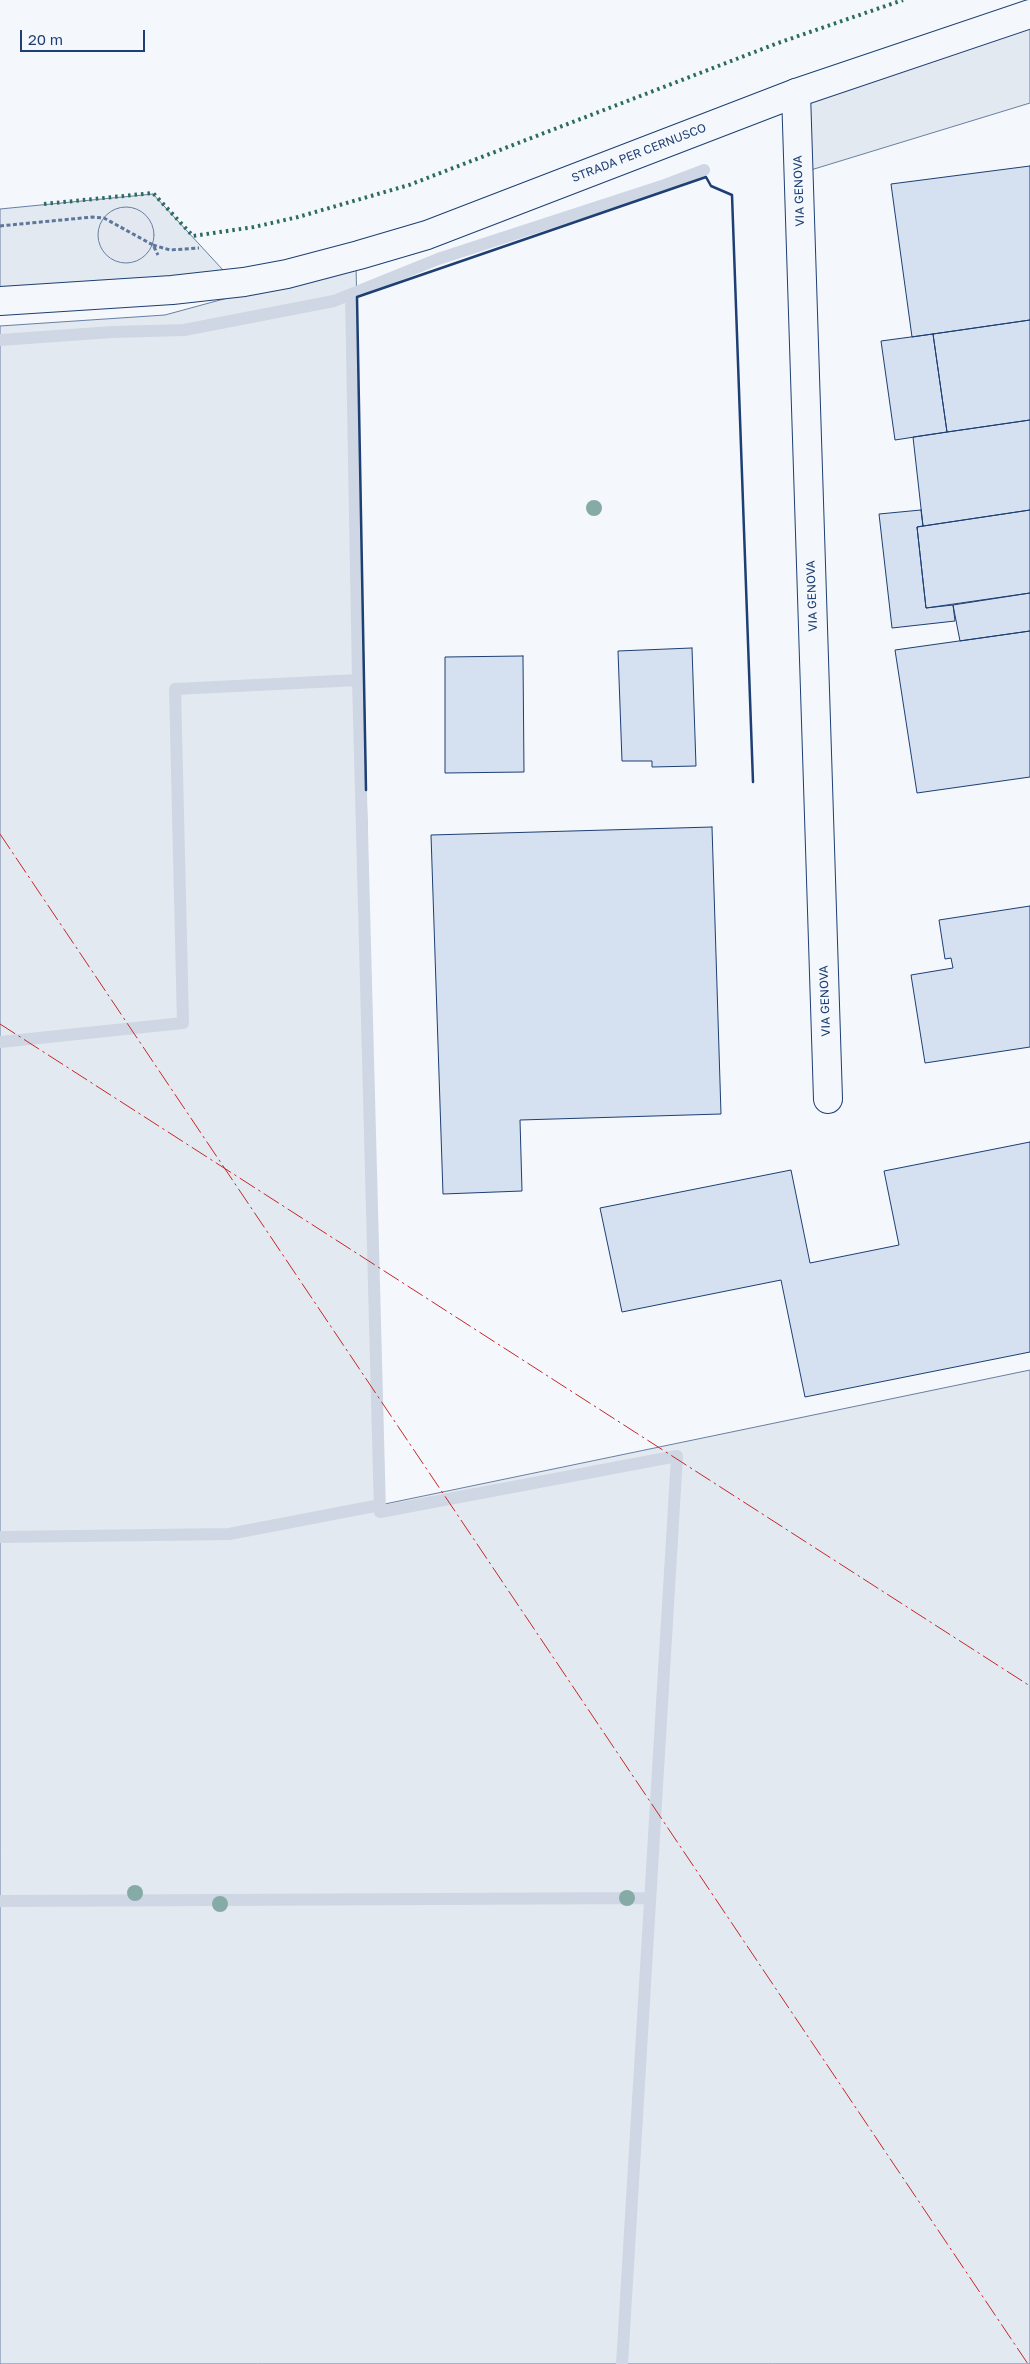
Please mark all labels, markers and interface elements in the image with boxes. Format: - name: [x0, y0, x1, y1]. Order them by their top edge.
- scale bar: [22, 20, 148, 52]
- text: 20 m: [28, 30, 63, 48]
- street label: STRADA PER CERNUSCO: [570, 121, 708, 185]
- street label: VIA GENOVA: [791, 155, 807, 227]
- street label: VIA GENOVA: [804, 560, 820, 632]
- street label: VIA GENOVA: [817, 965, 833, 1037]

